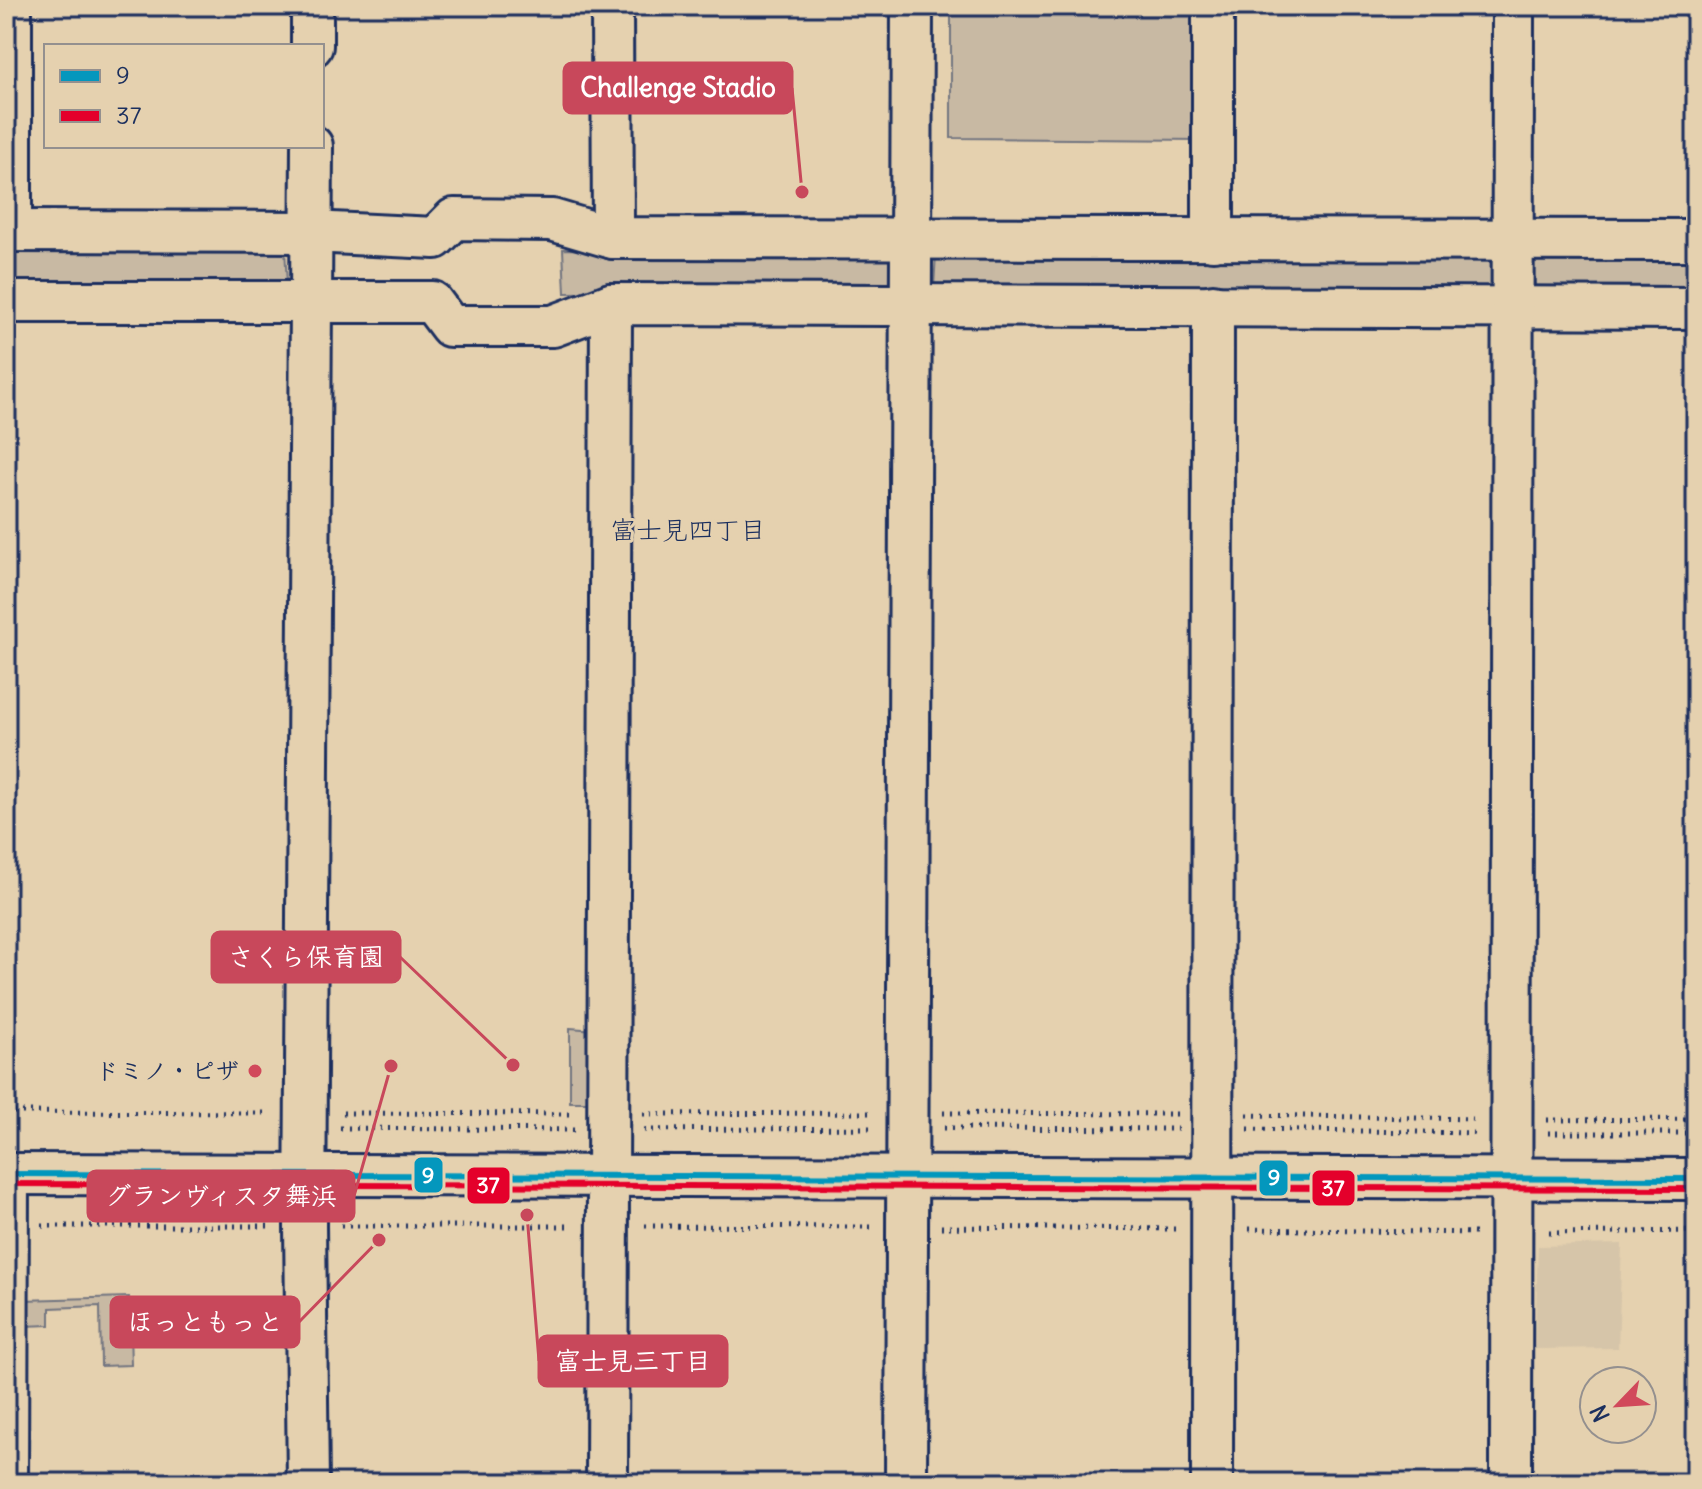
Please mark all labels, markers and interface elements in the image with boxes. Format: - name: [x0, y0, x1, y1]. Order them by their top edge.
- legend: [44, 44, 324, 148]
- text: 9: [116, 60, 130, 90]
- callout: Challenge Stadio: [564, 63, 792, 113]
- text: Challenge Stadio: [580, 71, 776, 104]
- text: 37: [116, 100, 142, 130]
- district label: 富士見四丁目: [610, 513, 766, 546]
- callout: さくら保育園: [212, 932, 400, 982]
- text: さくら保育園: [228, 940, 384, 973]
- place label: ドミノ・ピザ: [95, 1055, 239, 1085]
- marker: ドミノ・ピザ: [246, 1062, 264, 1080]
- line badge: 9: [413, 1156, 444, 1194]
- line badge: 9: [1258, 1159, 1289, 1197]
- text: 9: [422, 1161, 434, 1189]
- text: 9: [1268, 1163, 1280, 1191]
- line badge: 37: [466, 1166, 511, 1205]
- line badge: 37: [1311, 1169, 1356, 1207]
- callout: グランヴィスタ舞浜: [88, 1171, 354, 1221]
- text: 37: [476, 1171, 500, 1199]
- text: 37: [1321, 1174, 1345, 1202]
- text: グランヴィスタ舞浜: [105, 1179, 337, 1212]
- callout: ほっともっと: [111, 1297, 299, 1347]
- text: ほっともっと: [127, 1305, 283, 1338]
- callout: 富士見三丁目: [539, 1336, 727, 1386]
- text: 富士見三丁目: [555, 1344, 711, 1377]
- north arrow: [1578, 1365, 1658, 1445]
- text: N: [1584, 1401, 1616, 1426]

